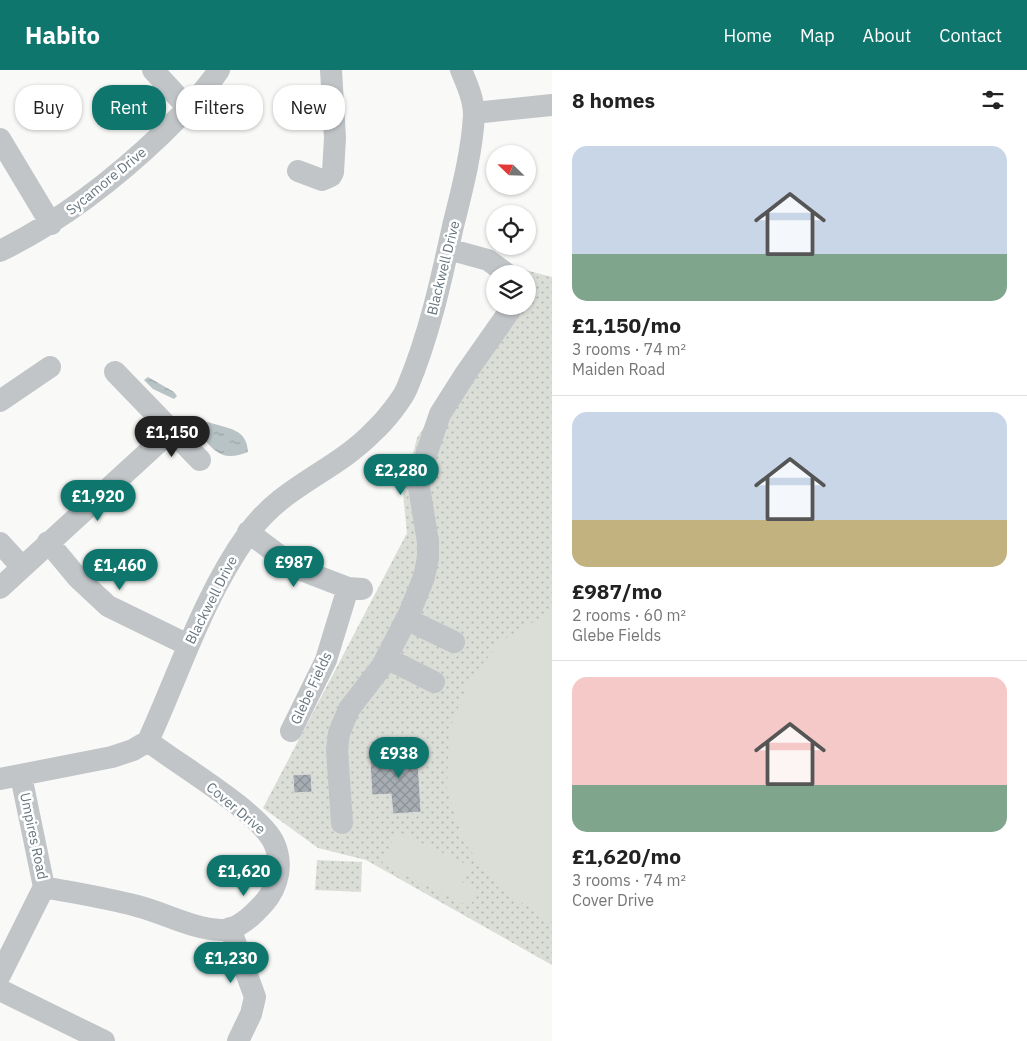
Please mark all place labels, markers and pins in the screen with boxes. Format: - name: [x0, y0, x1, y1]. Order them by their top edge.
- pin: £1,150: [131, 416, 213, 458]
- pin: £2,280: [360, 454, 442, 496]
- pin: £1,920: [57, 480, 139, 522]
- pin: £987: [264, 546, 324, 588]
- pin: £1,460: [79, 548, 161, 591]
- pin: £938: [369, 736, 429, 779]
- pin: £1,620: [203, 854, 285, 897]
- pin: £1,230: [190, 942, 272, 984]

